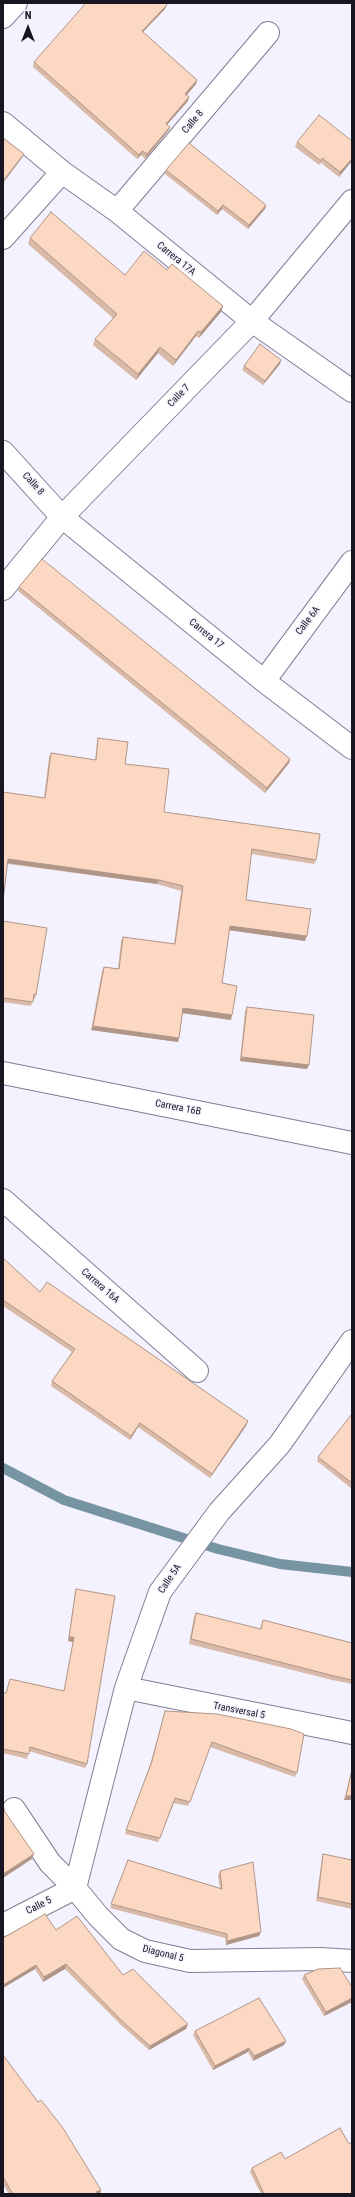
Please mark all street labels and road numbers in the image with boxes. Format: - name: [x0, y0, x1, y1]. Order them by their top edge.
- street label: Calle 8: [180, 108, 206, 136]
- street label: Carrera 17A: [154, 240, 198, 278]
- street label: Calle 7: [165, 382, 193, 410]
- street label: Calle 8: [20, 470, 46, 498]
- street label: Calle 6A: [293, 604, 323, 638]
- street label: Carrera 17: [186, 616, 226, 652]
- street label: Carrera 16B: [154, 1098, 202, 1118]
- street label: Carrera 16A: [78, 1266, 122, 1306]
- street label: Calle 5A: [156, 1562, 184, 1596]
- street label: Transversal 5: [212, 1700, 266, 1722]
- street label: Calle 5: [24, 1895, 54, 1917]
- street label: Diagonal 5: [141, 1943, 185, 1965]

